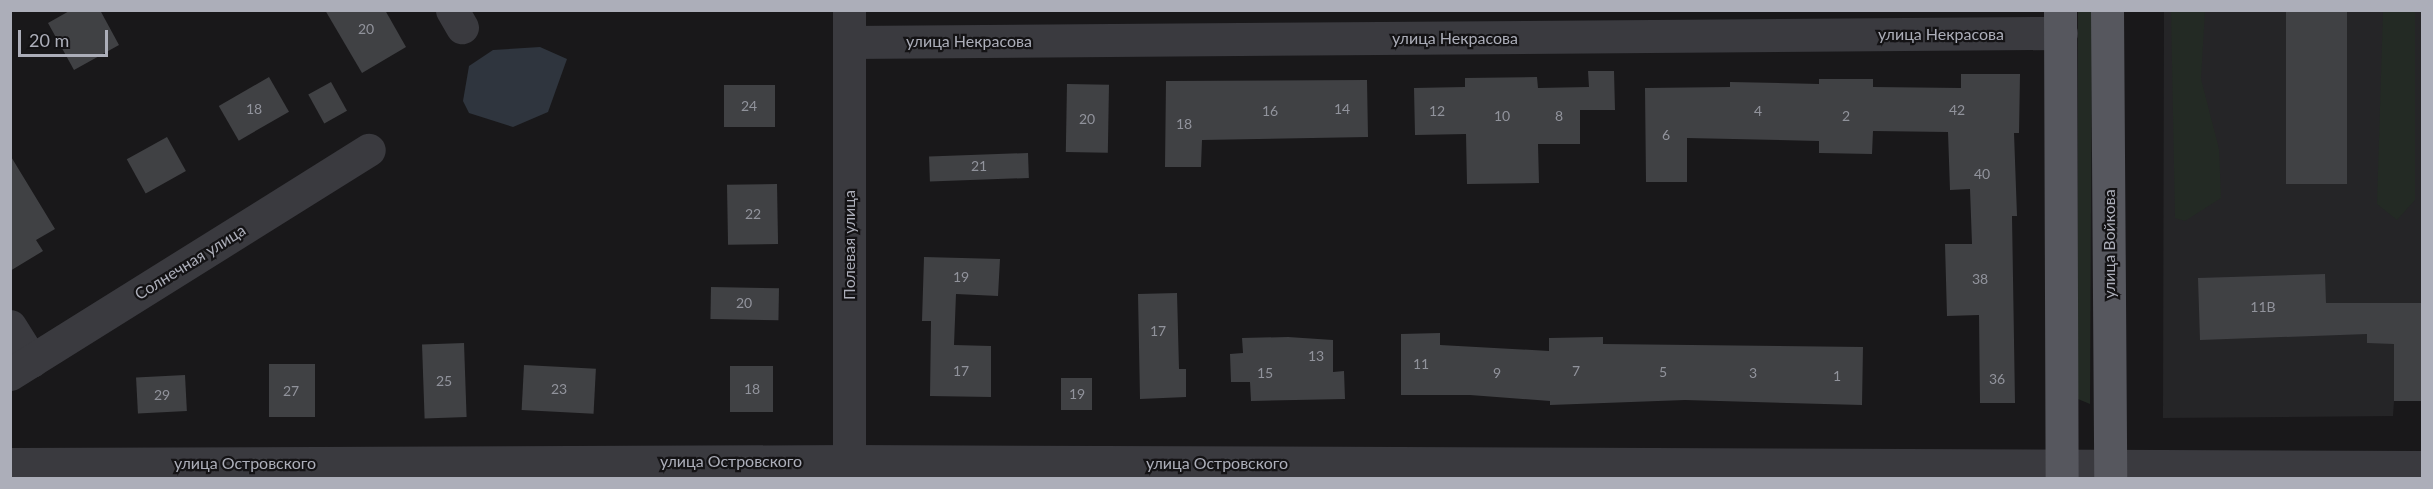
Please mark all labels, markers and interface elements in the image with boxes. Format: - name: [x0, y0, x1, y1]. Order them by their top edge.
- scale bar: [21, 18, 111, 56]
- house number: 20: [358, 21, 374, 37]
- street label: улица Некрасова: [1878, 24, 2004, 44]
- street label: улица Некрасова: [1392, 28, 1518, 48]
- text: 20 m: [29, 29, 69, 51]
- street label: улица Некрасова: [906, 31, 1032, 51]
- house number: 24: [741, 98, 757, 114]
- house number: 18: [246, 101, 262, 117]
- house number: 14: [1334, 101, 1350, 117]
- house number: 42: [1949, 102, 1965, 118]
- house number: 16: [1262, 103, 1278, 119]
- house number: 12: [1429, 103, 1445, 119]
- house number: 4: [1754, 103, 1762, 119]
- house number: 10: [1494, 108, 1510, 124]
- house number: 8: [1555, 108, 1563, 124]
- house number: 2: [1842, 108, 1850, 124]
- house number: 20: [1079, 111, 1095, 127]
- house number: 18: [1176, 116, 1192, 132]
- house number: 6: [1662, 127, 1670, 143]
- house number: 21: [971, 158, 987, 174]
- house number: 40: [1974, 166, 1990, 182]
- street label: улица Войкова: [2099, 189, 2119, 299]
- street label: Полевая улица: [839, 190, 859, 300]
- house number: 22: [745, 206, 761, 222]
- street label: Солнечная улица: [131, 220, 249, 304]
- house number: 19: [953, 269, 969, 285]
- house number: 38: [1972, 271, 1988, 287]
- house number: 20: [736, 295, 752, 311]
- house number: 11В: [2250, 299, 2276, 315]
- house number: 17: [1150, 323, 1166, 339]
- house number: 13: [1308, 348, 1324, 364]
- house number: 11: [1413, 356, 1429, 372]
- house number: 17: [953, 363, 969, 379]
- house number: 7: [1572, 363, 1580, 379]
- house number: 5: [1659, 364, 1667, 380]
- house number: 15: [1257, 365, 1273, 381]
- house number: 9: [1493, 365, 1501, 381]
- house number: 3: [1749, 365, 1757, 381]
- house number: 1: [1833, 368, 1841, 384]
- house number: 36: [1989, 371, 2005, 387]
- house number: 25: [436, 373, 452, 389]
- house number: 23: [551, 381, 567, 397]
- house number: 18: [744, 381, 760, 397]
- house number: 27: [283, 383, 299, 399]
- house number: 19: [1069, 386, 1085, 402]
- house number: 29: [154, 387, 170, 403]
- street label: улица Островского: [660, 451, 802, 471]
- street label: улица Островского: [174, 453, 316, 473]
- street label: улица Островского: [1146, 453, 1288, 473]

